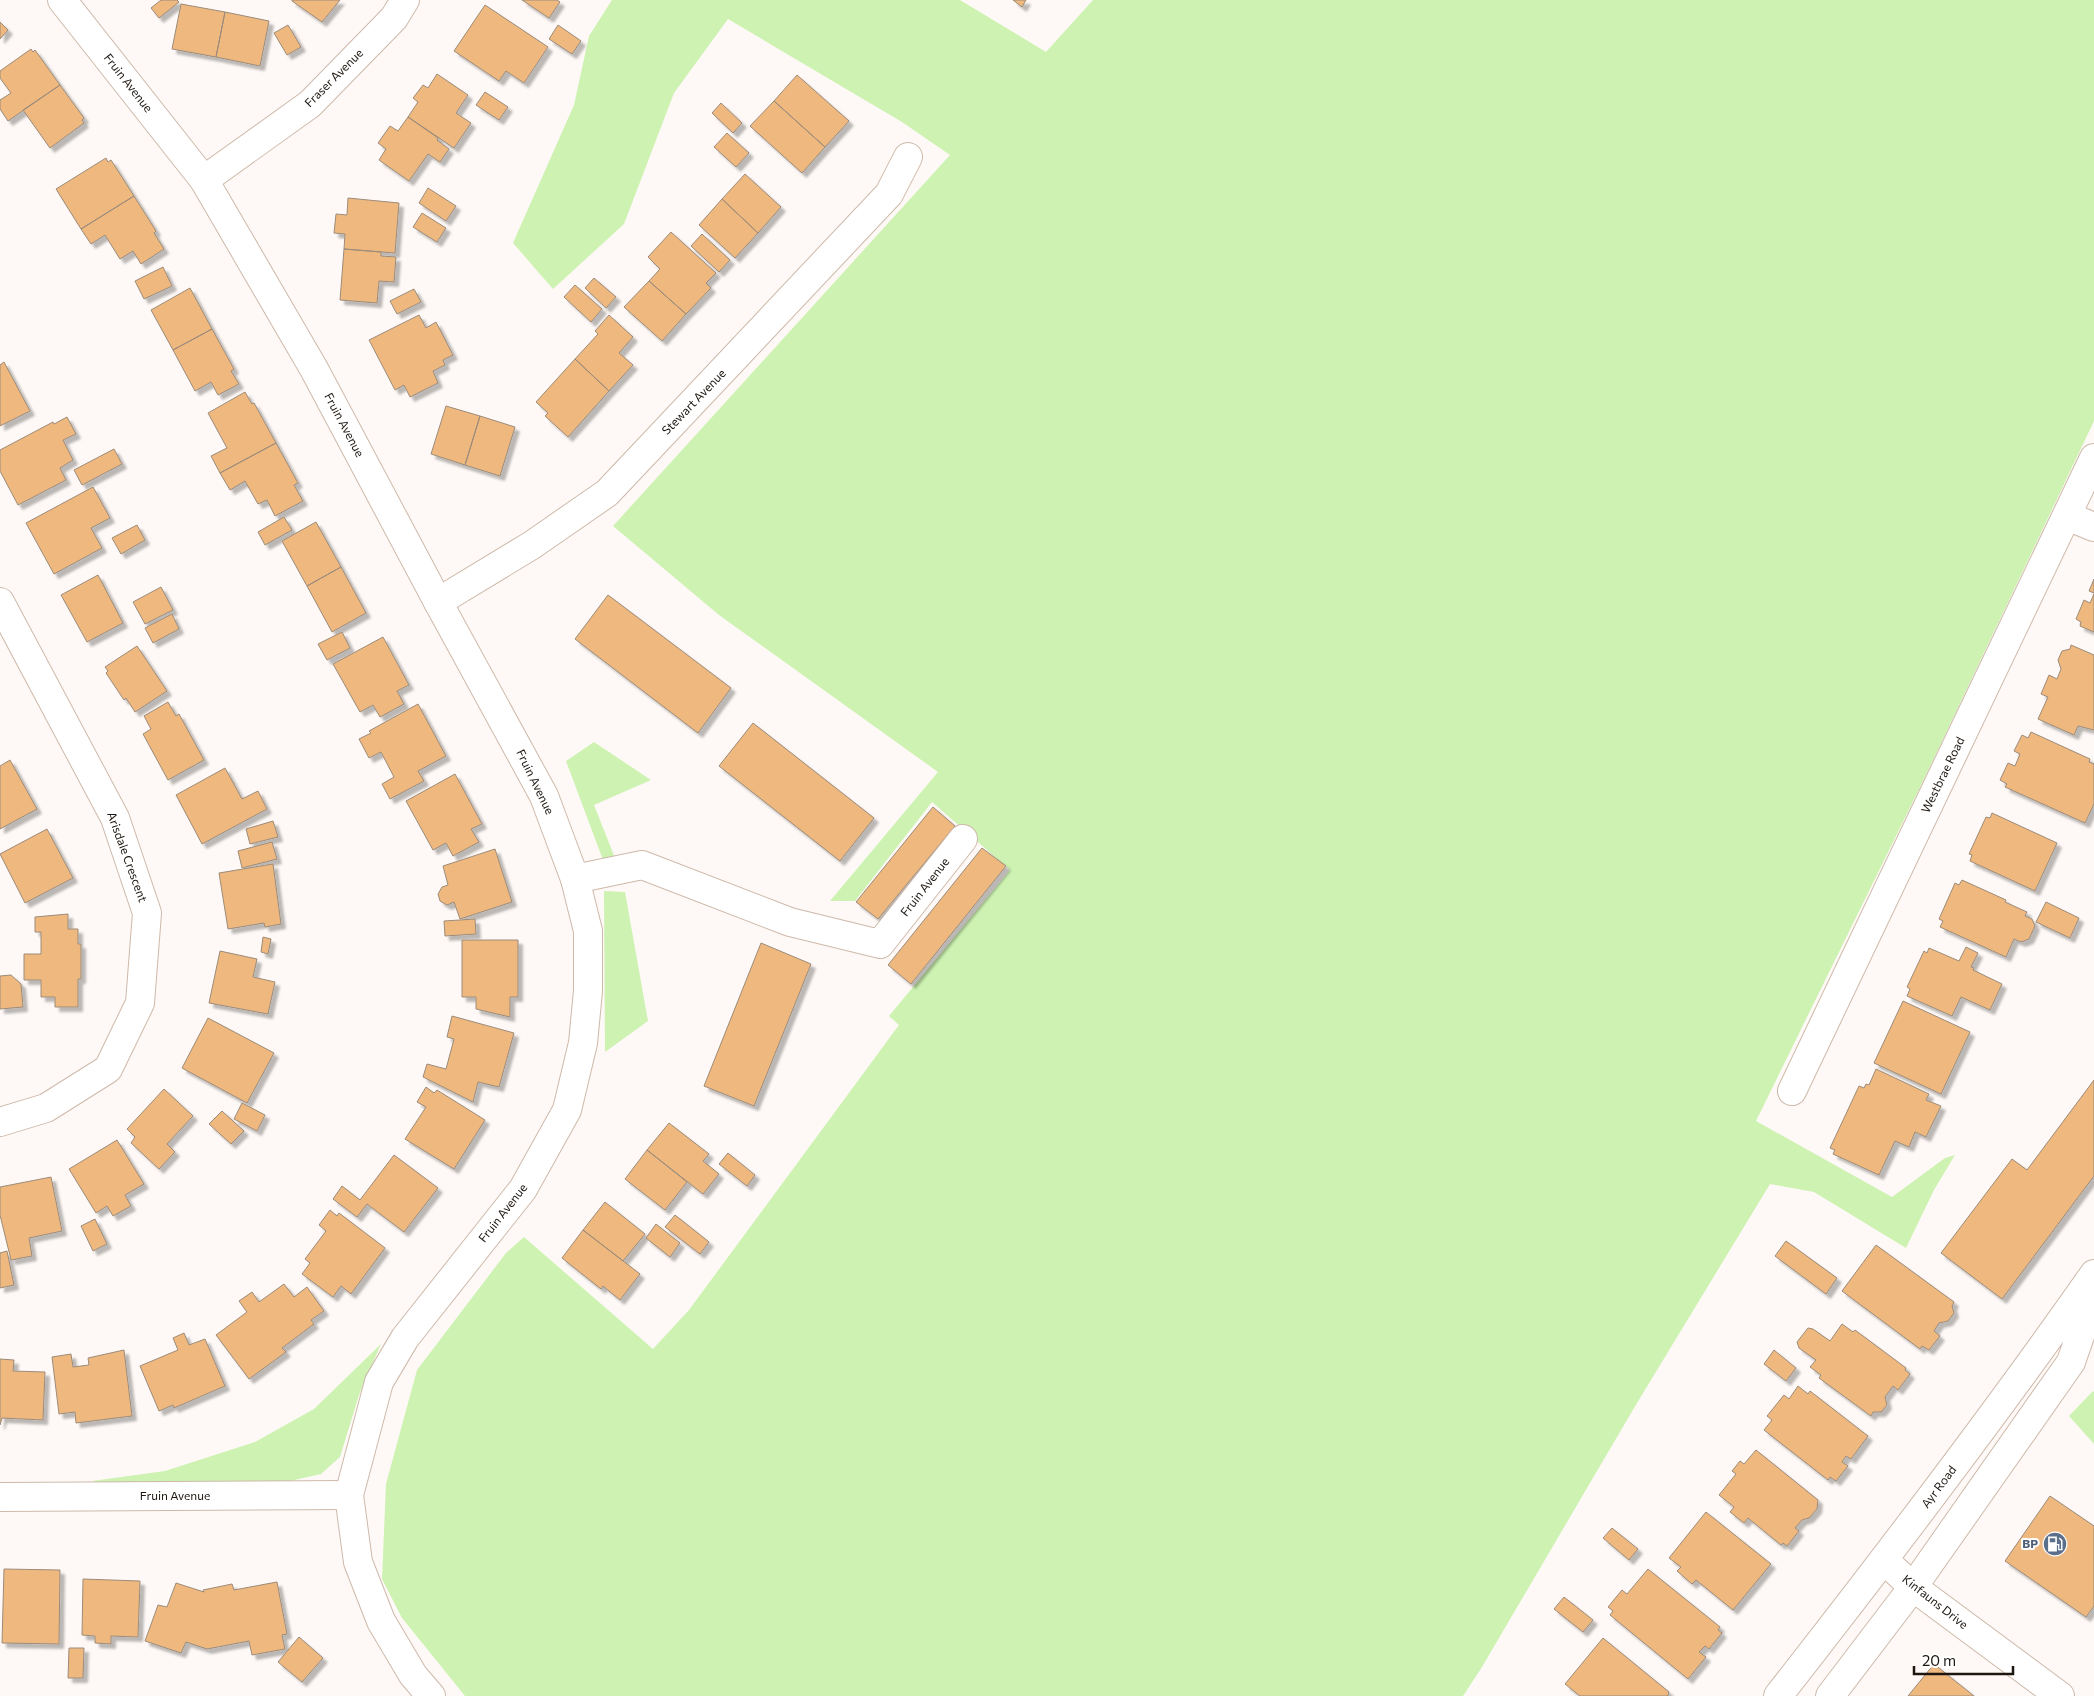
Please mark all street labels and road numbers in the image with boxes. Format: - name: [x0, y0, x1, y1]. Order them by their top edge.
- street label: Fraser Avenue: [301, 45, 365, 109]
- street label: Fruin Avenue: [102, 50, 156, 114]
- street label: Stewart Avenue: [658, 366, 728, 437]
- street label: Fruin Avenue: [322, 390, 368, 459]
- street label: Westbrae Road: [1918, 734, 1967, 815]
- street label: Fruin Avenue: [514, 747, 558, 816]
- street label: Arisdale Crescent: [105, 810, 151, 904]
- street label: Fruin Avenue: [897, 854, 951, 918]
- street label: Fruin Avenue: [475, 1180, 529, 1244]
- street label: Ayr Road: [1918, 1463, 1959, 1510]
- street label: Fruin Avenue: [140, 1488, 210, 1502]
- street label: Kinfauns Drive: [1900, 1571, 1971, 1631]

